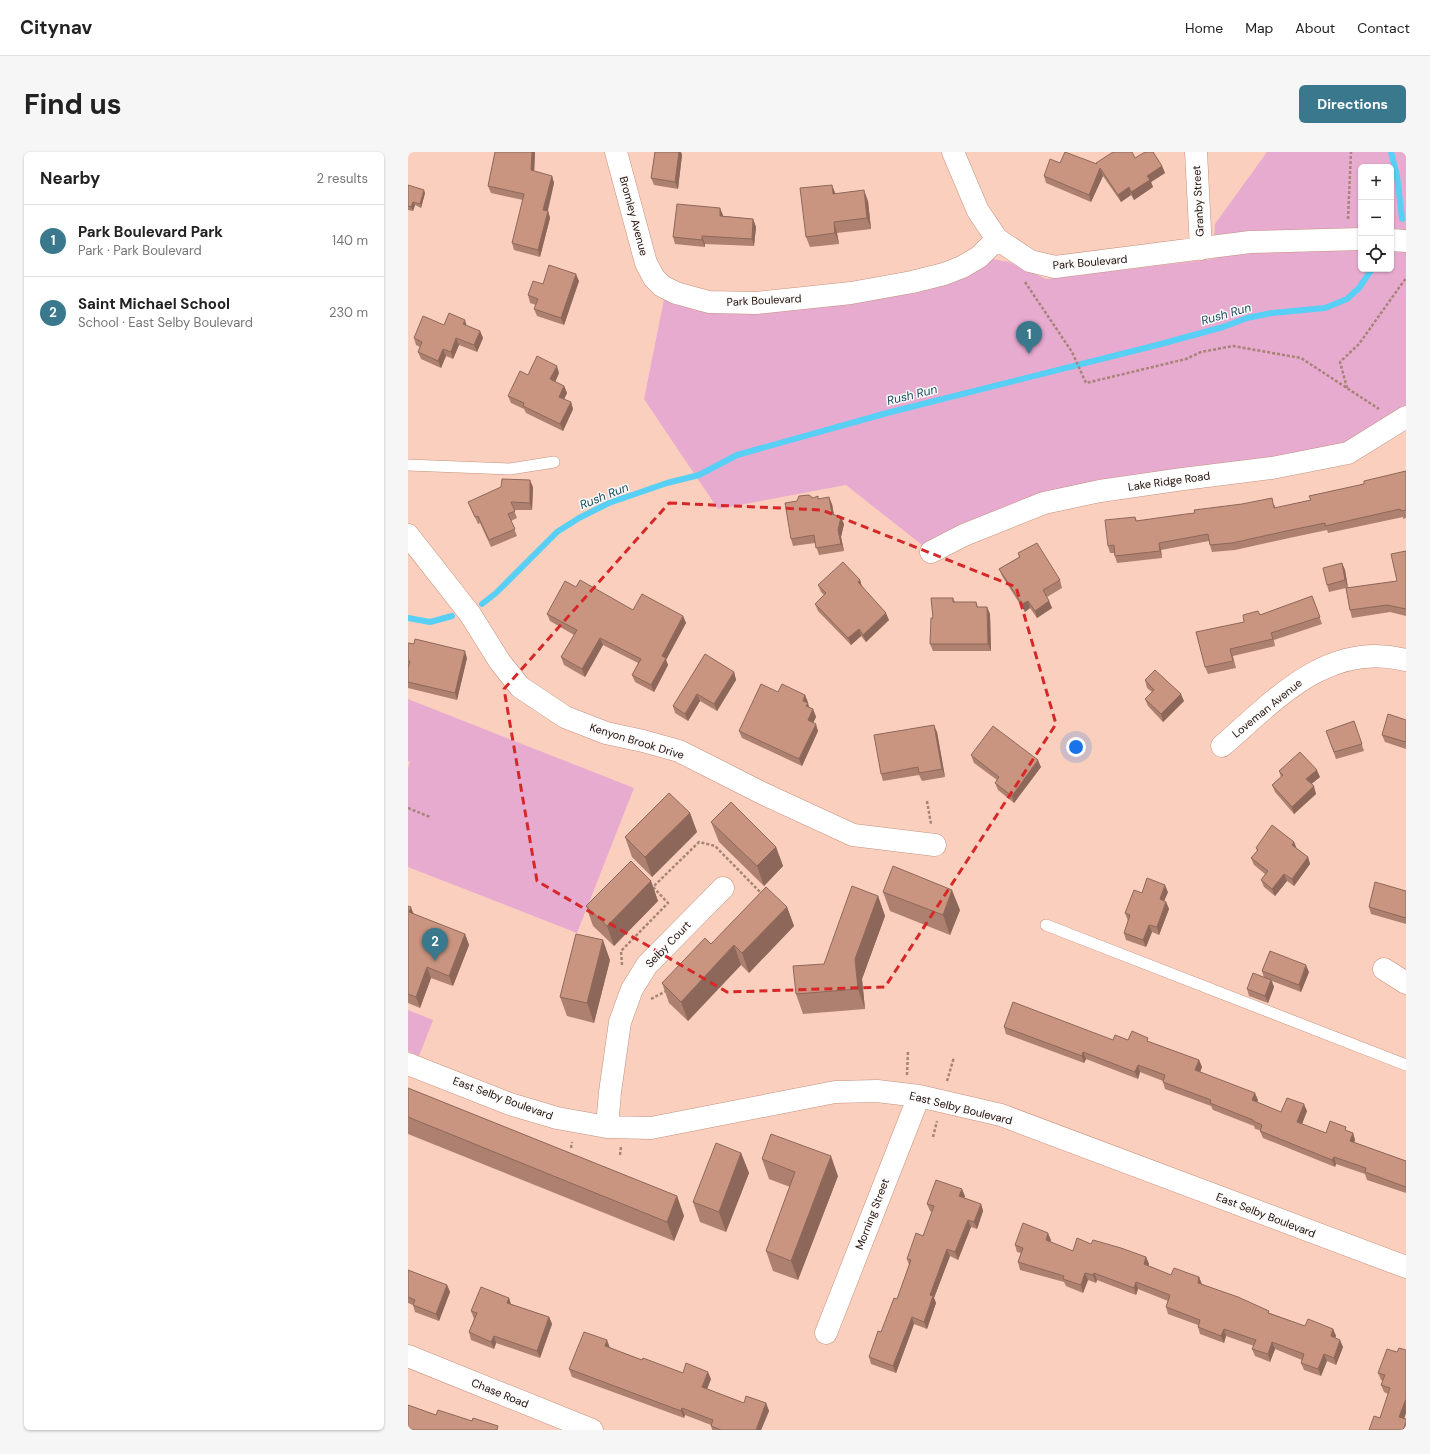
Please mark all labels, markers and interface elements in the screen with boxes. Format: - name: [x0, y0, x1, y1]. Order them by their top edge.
- text: Citynav: [20, 15, 92, 40]
- text: Home: [1185, 19, 1223, 37]
- text: Map: [1245, 19, 1273, 37]
- text: About: [1295, 19, 1335, 37]
- text: Contact: [1357, 19, 1410, 37]
- button: Directions: [1299, 85, 1406, 123]
- text: Find us: [24, 86, 122, 123]
- map controls: [1358, 164, 1394, 272]
- button: +: [1358, 164, 1394, 200]
- street label: Granby Street: [1189, 165, 1207, 237]
- text: Nearby: [40, 167, 100, 189]
- text: 2 results: [317, 170, 368, 187]
- street label: Bromley Avenue: [617, 175, 651, 257]
- button: −: [1358, 200, 1394, 236]
- text: Park Boulevard Park: [78, 222, 223, 242]
- text: 1: [51, 232, 55, 249]
- text: 140 m: [332, 232, 368, 249]
- button: locate: [1358, 236, 1394, 272]
- text: Park · Park Boulevard: [78, 242, 202, 259]
- street label: Park Boulevard: [1052, 252, 1128, 272]
- street label: Park Boulevard: [726, 291, 802, 309]
- text: Saint Michael School: [78, 294, 230, 314]
- water label: Rush Run: [1199, 299, 1253, 329]
- text: 2: [49, 304, 57, 321]
- text: 230 m: [329, 304, 368, 321]
- text: School · East Selby Boulevard: [78, 314, 253, 331]
- pin: 1: [1016, 321, 1042, 354]
- water label: Rush Run: [885, 381, 939, 409]
- street label: Lake Ridge Road: [1127, 468, 1211, 494]
- water label: Rush Run: [577, 479, 631, 513]
- street label: Loveman Avenue: [1229, 675, 1305, 741]
- street label: Kenyon Brook Drive: [588, 720, 686, 762]
- your location: [1066, 737, 1086, 757]
- street label: Selby Court: [642, 918, 694, 970]
- pin: 2: [422, 928, 448, 961]
- street label: East Selby Boulevard: [451, 1073, 555, 1123]
- street label: East Selby Boulevard: [908, 1088, 1014, 1128]
- street label: Morning Street: [852, 1176, 892, 1252]
- street label: East Selby Boulevard: [1214, 1190, 1318, 1240]
- street label: Chase Road: [469, 1375, 531, 1411]

